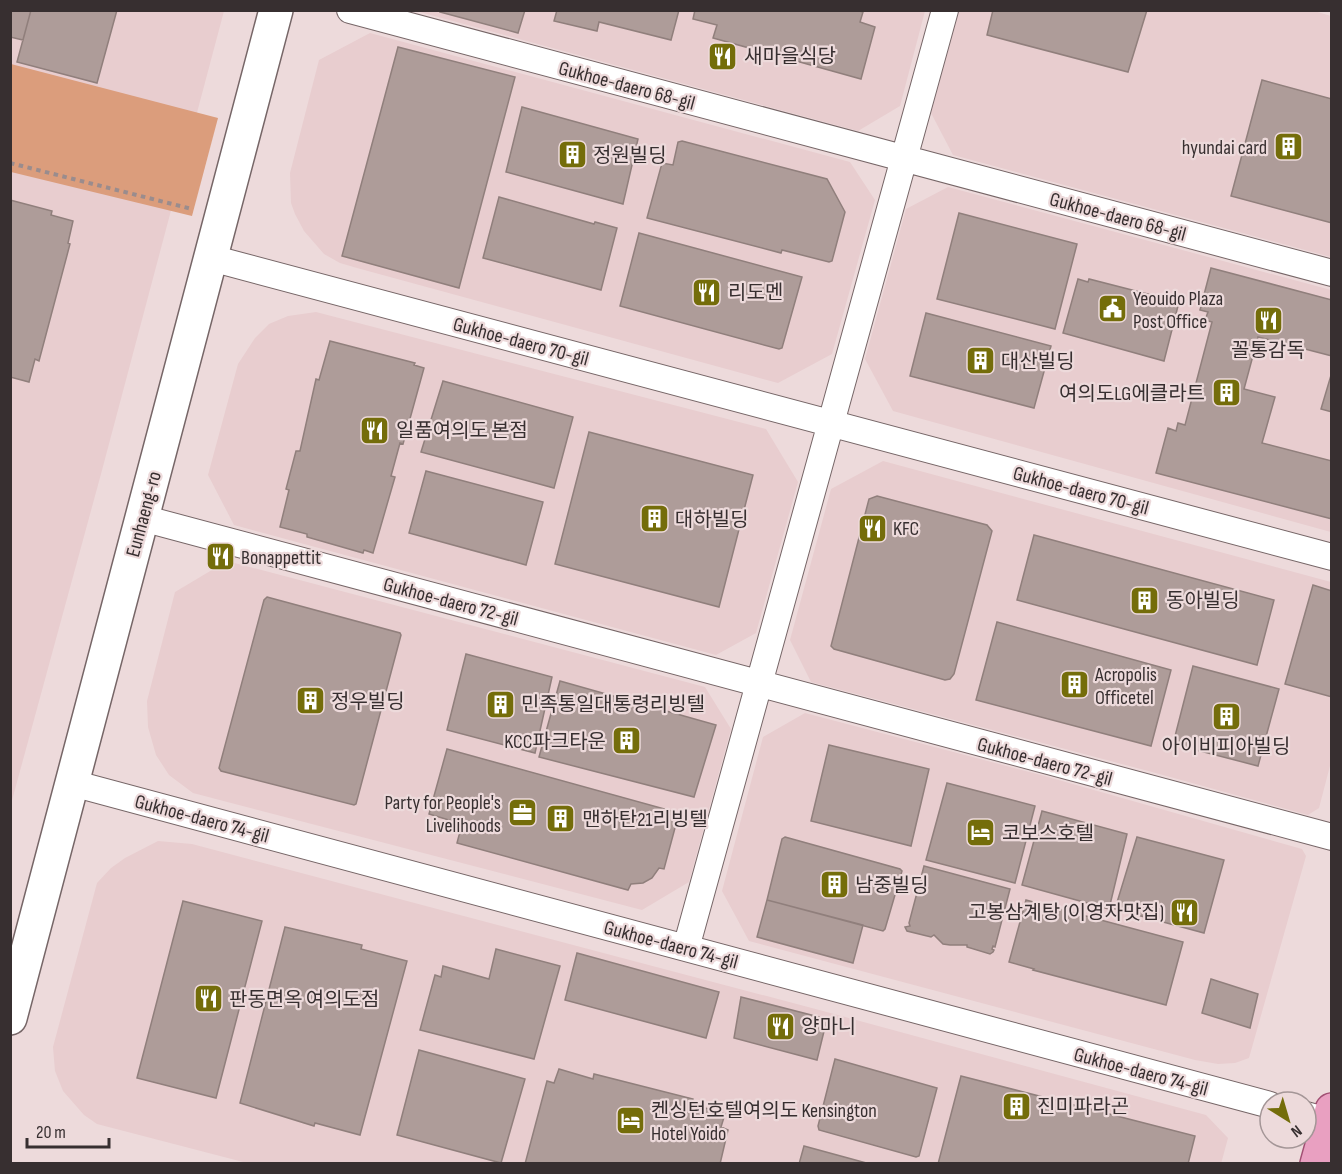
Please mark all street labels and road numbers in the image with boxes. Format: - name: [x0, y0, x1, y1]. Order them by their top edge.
- street label: Gukhoe-daero 68-gil: [556, 56, 697, 116]
- street label: Gukhoe-daero 68-gil: [1047, 187, 1188, 247]
- street label: Gukhoe-daero 70-gil: [450, 312, 591, 372]
- street label: Gukhoe-daero 70-gil: [1010, 461, 1151, 521]
- street label: Eunhaeng-ro: [121, 469, 167, 560]
- street label: Gukhoe-daero 72-gil: [381, 572, 521, 632]
- street label: Gukhoe-daero 72-gil: [975, 732, 1115, 792]
- street label: Gukhoe-daero 74-gil: [132, 790, 271, 848]
- street label: Gukhoe-daero 74-gil: [601, 916, 740, 974]
- street label: Gukhoe-daero 74-gil: [1071, 1043, 1210, 1101]

